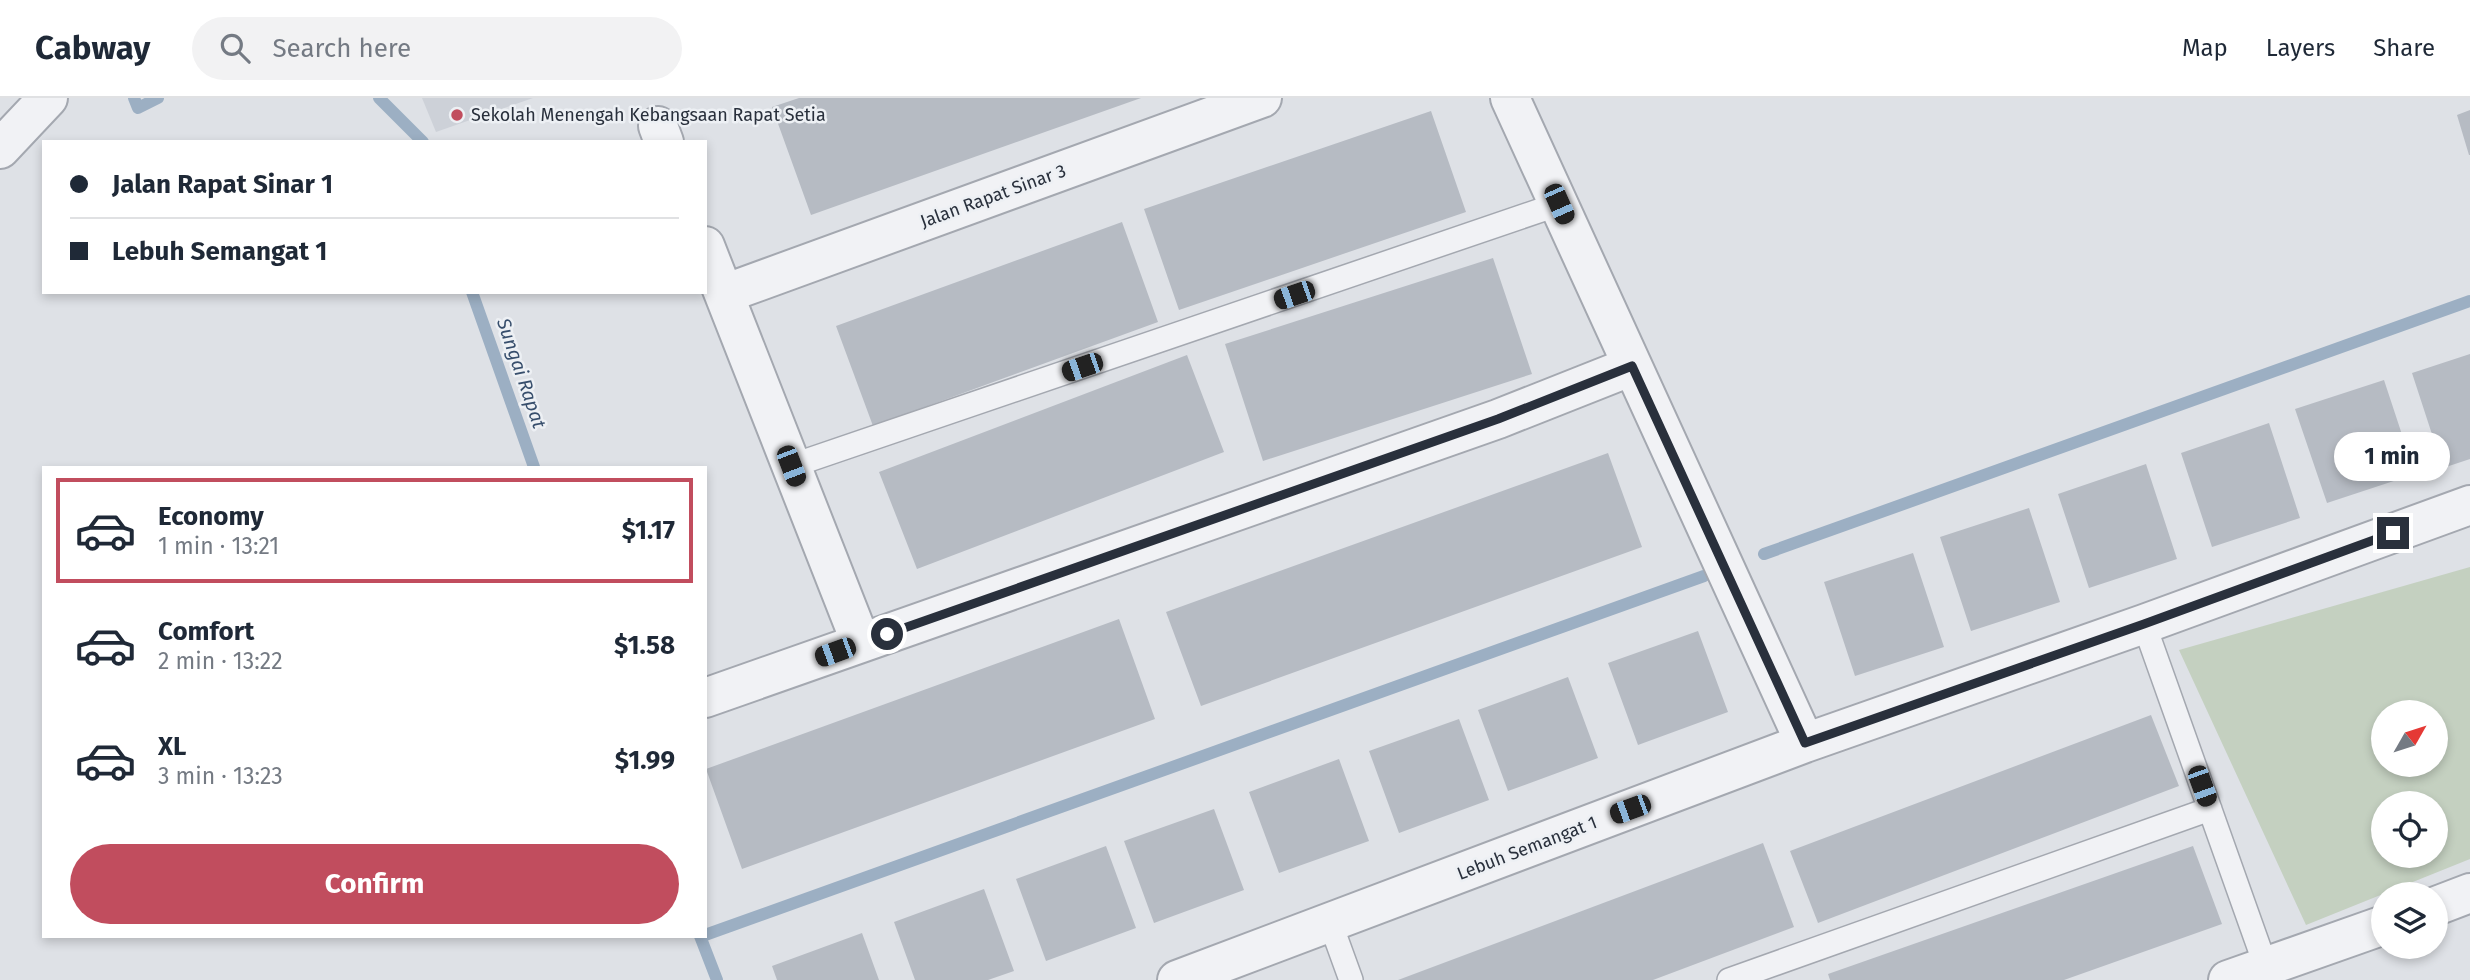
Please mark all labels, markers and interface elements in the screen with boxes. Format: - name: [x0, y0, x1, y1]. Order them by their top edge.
- search box: [192, 17, 682, 80]
- text: Cabway: [35, 28, 150, 68]
- icon: search: [216, 29, 254, 67]
- text: Search here: [272, 33, 411, 64]
- text: Map: [2182, 34, 2228, 62]
- text: Layers: [2266, 34, 2335, 62]
- text: Share: [2373, 34, 2435, 62]
- place label: Sekolah Menengah Kebangsaan Rapat Setia: [471, 104, 826, 126]
- marker: Sekolah Menengah Kebangsaan Rapat Setia: [449, 107, 465, 123]
- street label: Jalan Rapat Sinar 3: [917, 159, 1069, 233]
- text: Jalan Rapat Sinar 1: [112, 169, 333, 200]
- car: [1541, 181, 1578, 227]
- text: Lebuh Semangat 1: [112, 236, 327, 267]
- car: [1271, 278, 1318, 312]
- water label: Sungai Rapat: [492, 314, 551, 431]
- car: [1059, 350, 1106, 384]
- callout: 1 min: [2335, 432, 2451, 480]
- text: 1 min: [2364, 442, 2420, 470]
- car: [774, 443, 809, 489]
- icon: car: [74, 499, 137, 562]
- text: Economy: [158, 501, 264, 532]
- text: $1.17: [622, 515, 675, 546]
- route end: [2377, 517, 2409, 549]
- text: 1 min · 13:21: [158, 532, 279, 560]
- icon: car: [74, 614, 137, 677]
- text: Comfort: [158, 616, 254, 647]
- route start: [871, 618, 903, 650]
- text: $1.58: [614, 630, 675, 661]
- car: [812, 635, 859, 669]
- text: 2 min · 13:22: [158, 647, 283, 675]
- north arrow: [2371, 700, 2448, 777]
- map controls: [2371, 700, 2448, 959]
- icon: car: [74, 729, 137, 792]
- text: XL: [158, 731, 186, 762]
- text: $1.99: [615, 745, 675, 776]
- text: 3 min · 13:23: [158, 762, 283, 790]
- car: [2185, 763, 2220, 809]
- button: locate: [2371, 791, 2448, 868]
- car: [1607, 792, 1654, 826]
- street label: Lebuh Semangat 1: [1454, 811, 1600, 885]
- button: Confirm: [70, 844, 679, 924]
- button: layers: [2371, 882, 2448, 959]

